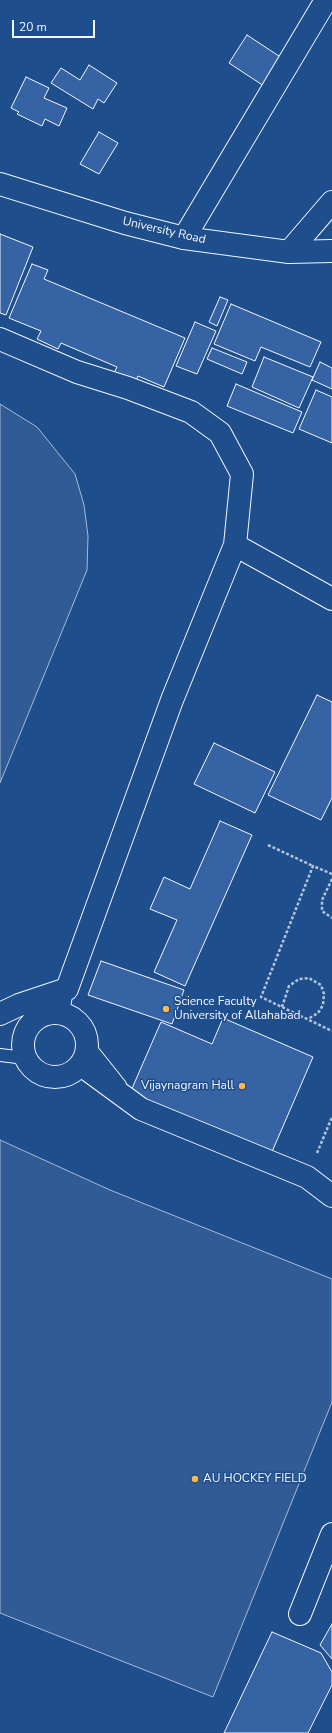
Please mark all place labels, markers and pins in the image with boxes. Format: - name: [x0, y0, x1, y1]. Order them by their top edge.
- place label: Science Faculty University of Allahabad: [174, 995, 301, 1023]
- marker: Science Faculty University of Allahabad: [161, 1004, 171, 1014]
- place label: Vijaynagram Hall: [141, 1079, 234, 1093]
- marker: Vijaynagram Hall: [237, 1081, 247, 1091]
- place label: AU HOCKEY FIELD: [203, 1472, 307, 1486]
- marker: AU HOCKEY FIELD: [190, 1474, 200, 1484]

